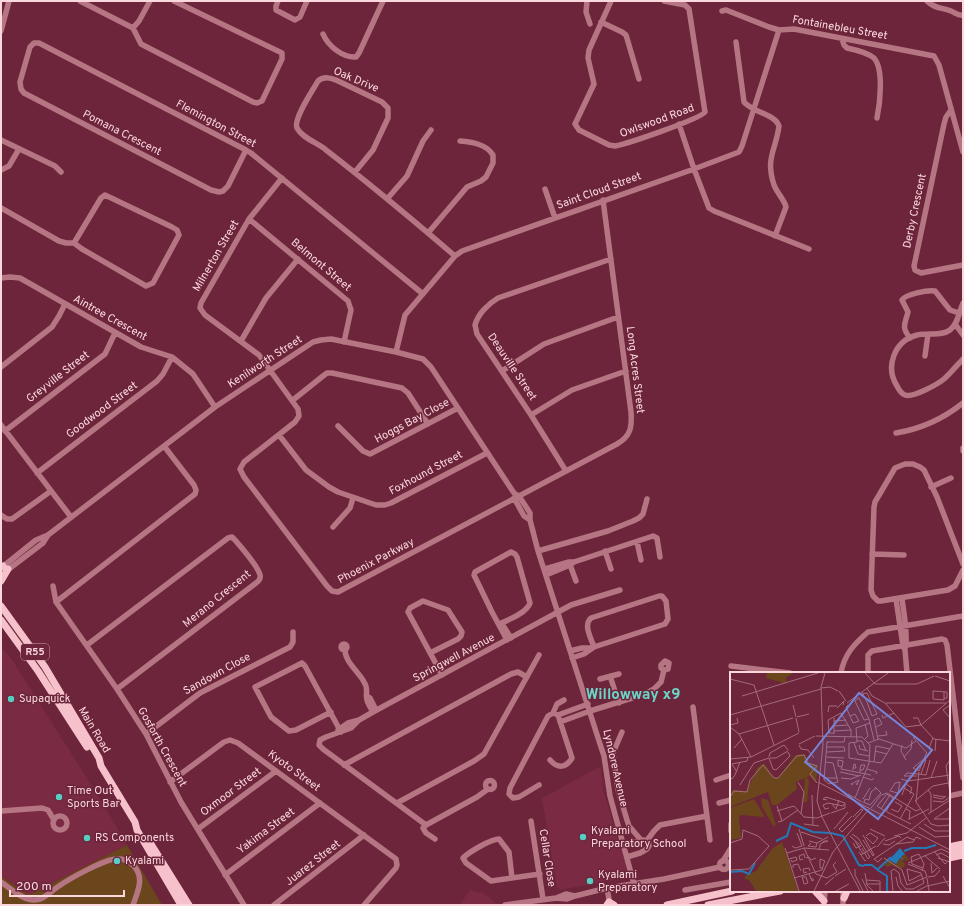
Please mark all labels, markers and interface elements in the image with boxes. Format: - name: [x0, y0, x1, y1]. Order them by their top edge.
- street label: Fontainebleu Street: [791, 13, 889, 43]
- street label: Oak Drive: [331, 64, 381, 96]
- street label: Flemington Street: [173, 97, 259, 151]
- street label: Owlswood Road: [618, 101, 696, 141]
- street label: Pomana Crescent: [80, 107, 164, 159]
- street label: Saint Cloud Street: [555, 169, 643, 213]
- street label: Derby Crescent: [900, 172, 930, 250]
- street label: Milnerton Street: [190, 218, 242, 294]
- street label: Belmont Street: [288, 236, 354, 294]
- street label: Aintree Crescent: [71, 292, 149, 344]
- street label: Long Acres Street: [623, 326, 647, 414]
- street label: Deauville Street: [484, 331, 540, 403]
- street label: Kenilworth Street: [225, 333, 305, 391]
- street label: Greyville Street: [24, 348, 92, 406]
- street label: Goodwood Street: [64, 379, 140, 441]
- street label: Hoggs Bay Close: [372, 395, 452, 447]
- street label: Foxhound Street: [387, 448, 465, 498]
- street label: Phoenix Parkway: [335, 535, 417, 587]
- street label: Merano Crescent: [180, 567, 254, 631]
- street label: Springwell Avenue: [411, 630, 497, 685]
- road number: R55: [21, 644, 49, 660]
- street label: Sandown Close: [181, 650, 253, 698]
- inset map: [730, 672, 950, 892]
- district label: Willowway x9: [586, 686, 680, 705]
- place label: Supaquick: [19, 692, 71, 706]
- marker: Supaquick: [6, 694, 16, 704]
- street label: Main Road: [75, 704, 113, 756]
- street label: Gosforth Crescent: [134, 705, 190, 789]
- street label: Lyndore Avenue: [599, 728, 631, 808]
- street label: Kyoto Street: [265, 747, 323, 795]
- street label: Oxmoor Street: [198, 765, 264, 819]
- place label: Time Out Sports Bar: [67, 784, 121, 811]
- marker: Time Out Sports Bar: [54, 792, 64, 802]
- street label: Yakima Street: [234, 805, 298, 857]
- place label: Kyalami Preparatory School: [591, 824, 686, 851]
- street label: Cellar Close: [535, 828, 559, 888]
- place label: RS Components: [95, 831, 174, 845]
- marker: Kyalami Preparatory School: [578, 832, 588, 842]
- marker: RS Components: [82, 833, 92, 843]
- street label: Juarez Street: [283, 837, 343, 889]
- place label: Kyalami: [125, 854, 164, 868]
- marker: Kyalami: [112, 856, 122, 866]
- place label: Kyalami Preparatory: [598, 868, 657, 895]
- scale bar: [10, 872, 124, 898]
- marker: Kyalami Preparatory: [585, 876, 595, 886]
- text: 200 m: [16, 879, 52, 895]

